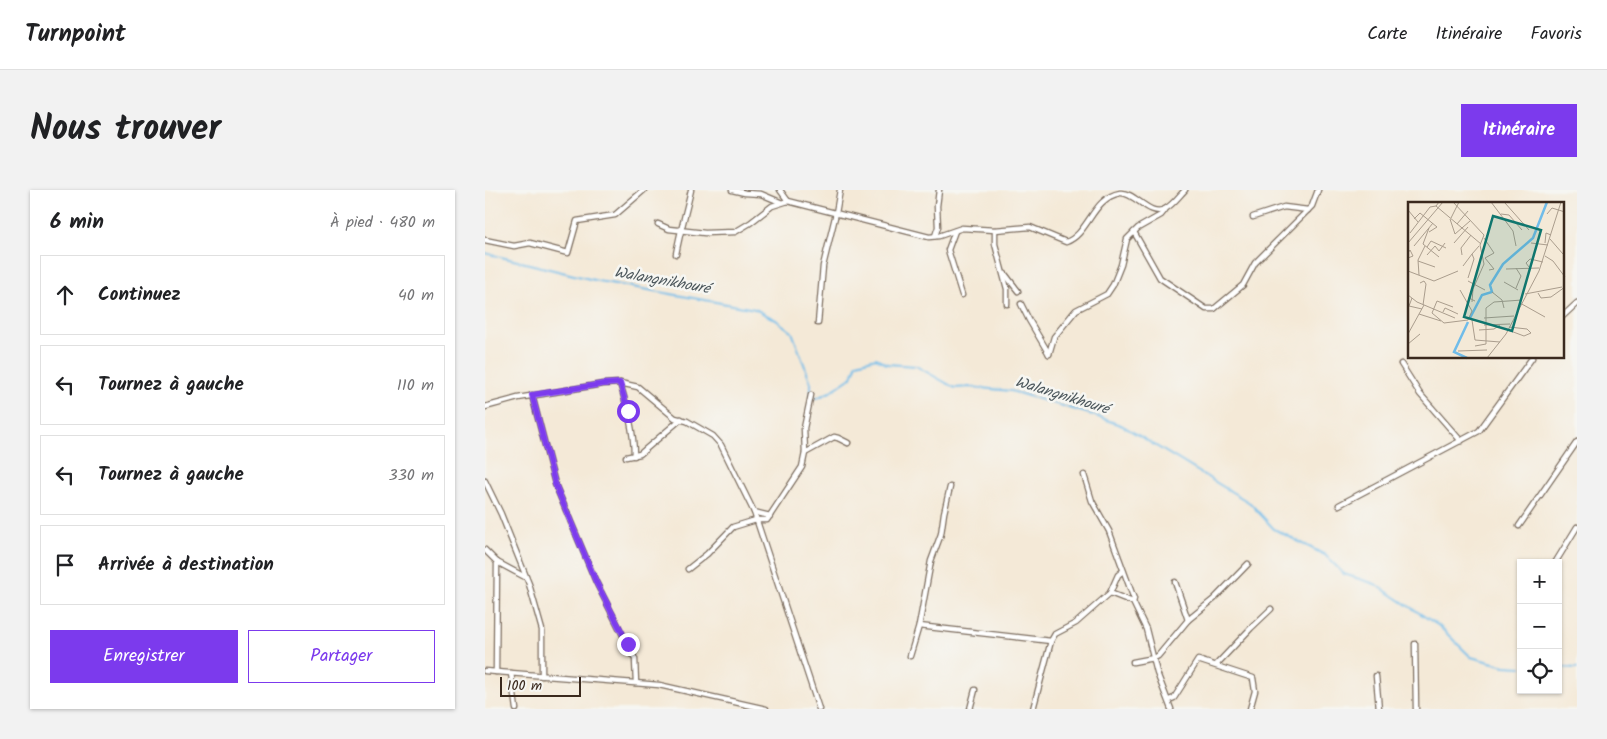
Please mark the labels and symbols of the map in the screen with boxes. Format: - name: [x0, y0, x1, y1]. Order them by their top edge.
- inset map: [1408, 202, 1565, 359]
- water label: Walangnikhouré: [612, 261, 715, 302]
- water label: Walangnikhouré: [1012, 370, 1115, 423]
- route start: [617, 400, 640, 423]
- route end: [617, 633, 640, 656]
- scale bar: [500, 674, 581, 697]

